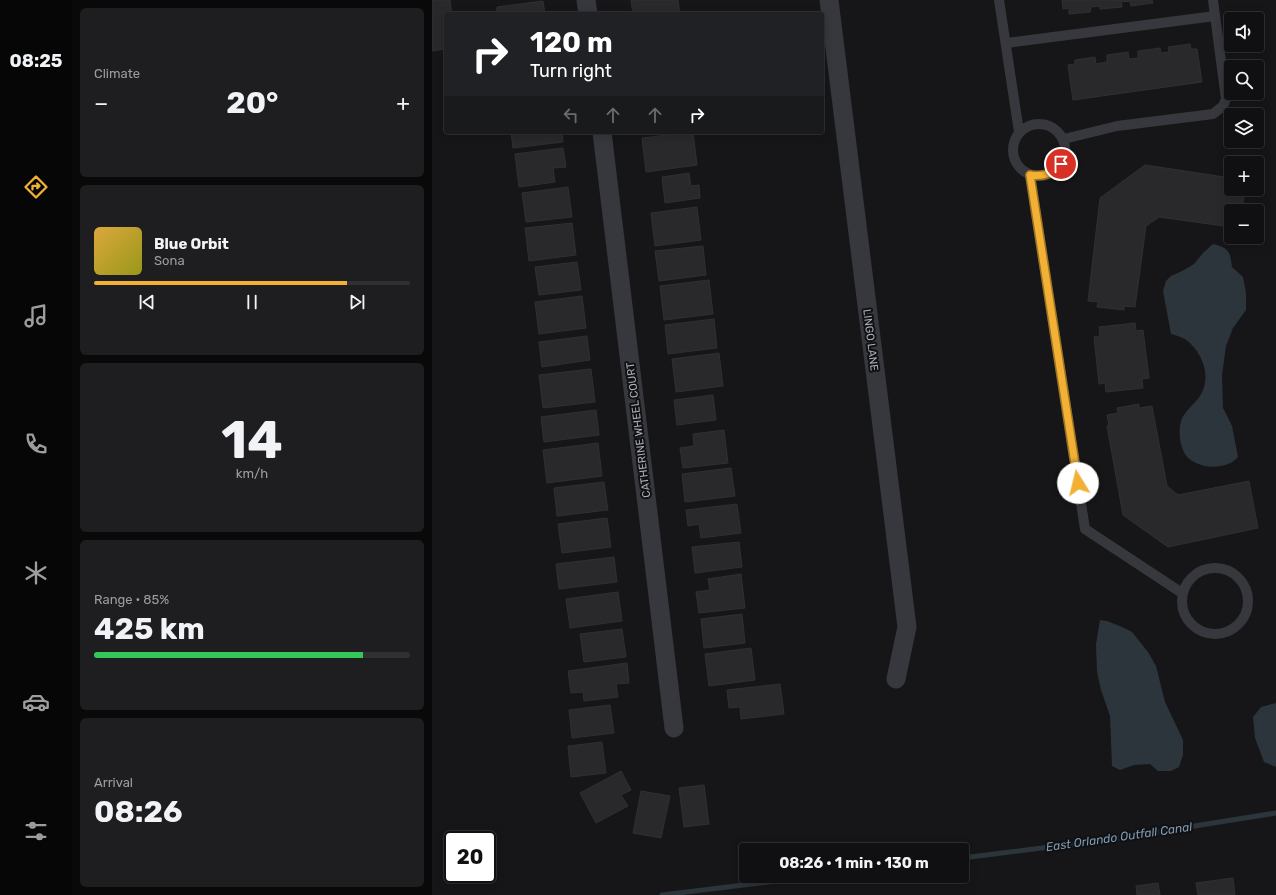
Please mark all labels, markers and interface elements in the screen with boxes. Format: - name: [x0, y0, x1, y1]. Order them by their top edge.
- map controls: [1224, 12, 1264, 244]
- button: sound: [1224, 12, 1264, 52]
- text: 120 m: [530, 26, 613, 59]
- icon: right: [464, 28, 516, 80]
- text: 08:25: [9, 50, 63, 72]
- text: Turn right: [530, 60, 612, 82]
- button: search: [1224, 60, 1264, 100]
- text: Climate: [94, 66, 140, 81]
- text: 20°: [226, 85, 278, 121]
- text: −: [94, 90, 108, 117]
- text: +: [396, 90, 410, 117]
- icon: left: [560, 104, 582, 126]
- icon: ahead: [602, 104, 624, 126]
- icon: ahead: [644, 104, 666, 126]
- icon: right: [686, 104, 708, 126]
- button: layers: [1224, 108, 1264, 148]
- pin: [1044, 147, 1078, 181]
- icon: arrive: [1050, 153, 1072, 175]
- button: +: [1224, 156, 1264, 196]
- icon: directions: [22, 173, 50, 201]
- button: −: [1224, 204, 1264, 244]
- text: Blue Orbit: [154, 235, 229, 253]
- text: Sona: [154, 253, 185, 268]
- icon: previous: [136, 291, 158, 313]
- icon: pause: [241, 291, 263, 313]
- icon: next: [346, 291, 368, 313]
- icon: music: [22, 302, 50, 330]
- street label: LINGO LANE: [860, 308, 881, 372]
- street label: CATHERINE WHEEL COURT: [624, 361, 653, 498]
- text: 14: [221, 409, 283, 471]
- icon: phone: [22, 430, 50, 458]
- position arrow: [1057, 462, 1099, 504]
- text: km/h: [236, 466, 268, 481]
- icon: climate: [22, 559, 50, 587]
- text: Range · 85%: [94, 592, 169, 607]
- text: 425 km: [94, 611, 205, 647]
- icon: car: [22, 688, 50, 716]
- text: Arrival: [94, 775, 133, 790]
- text: 08:26: [94, 794, 183, 830]
- icon: filters: [22, 817, 50, 845]
- water label: East Orlando Outfall Canal: [1045, 820, 1194, 854]
- speed limit sign: 20: [444, 831, 496, 883]
- text: 08:26 · 1 min · 130 m: [779, 854, 929, 872]

